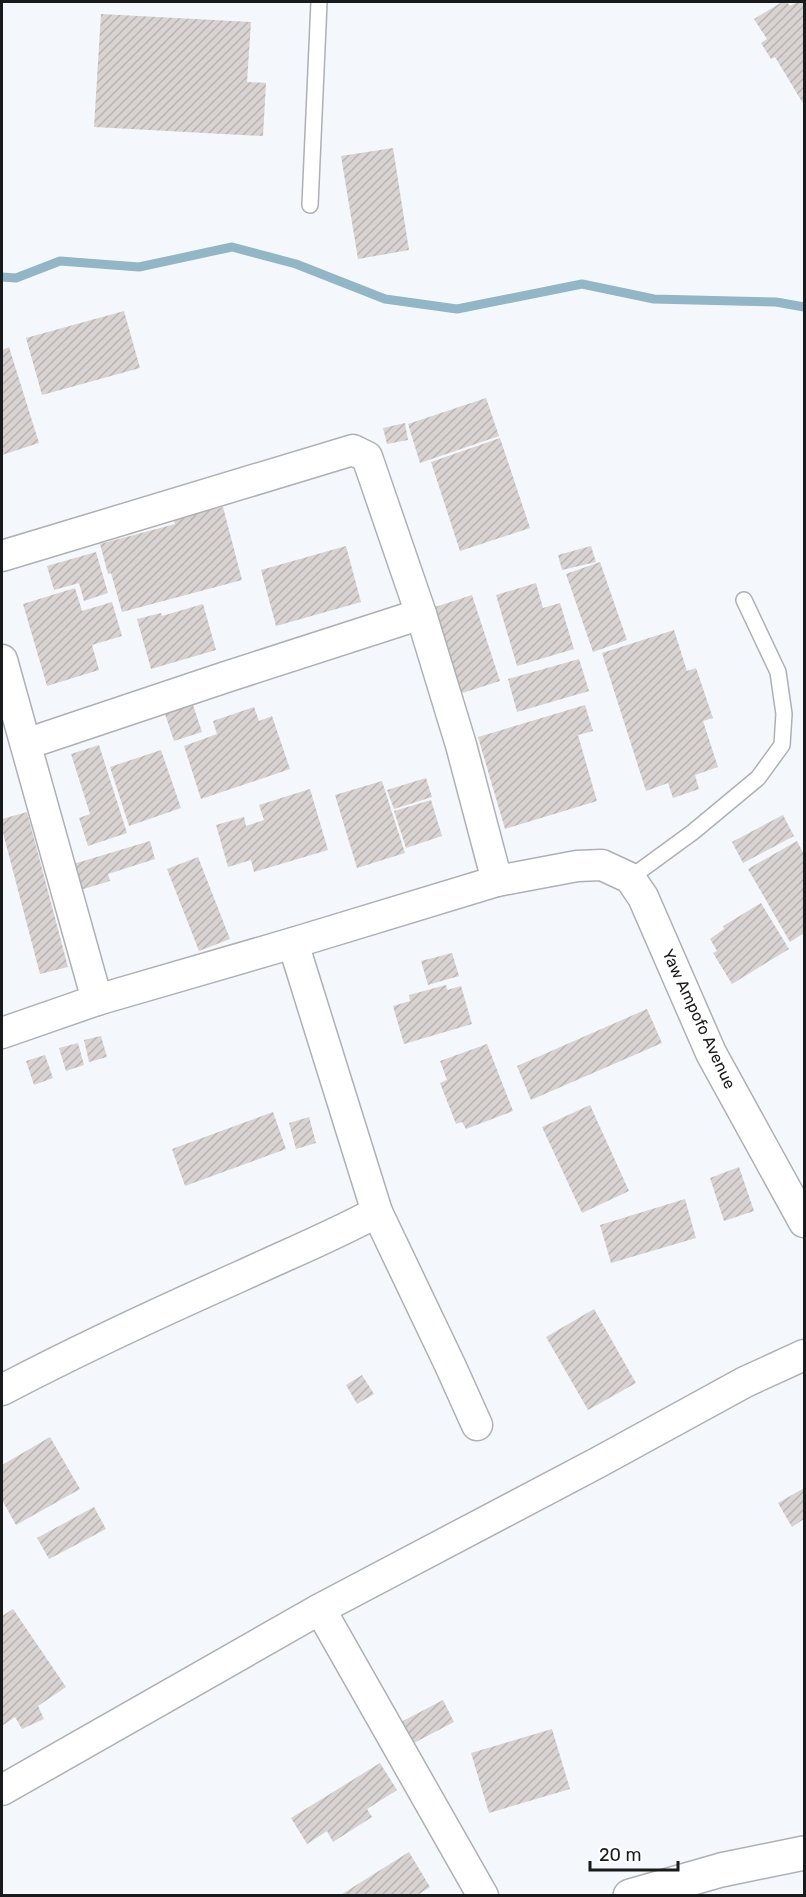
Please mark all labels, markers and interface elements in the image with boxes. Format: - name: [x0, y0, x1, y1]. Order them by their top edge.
- street label: Yaw Ampofo Avenue: [658, 946, 740, 1092]
- scale bar: [590, 1834, 678, 1872]
- text: 20 m: [599, 1844, 641, 1866]

